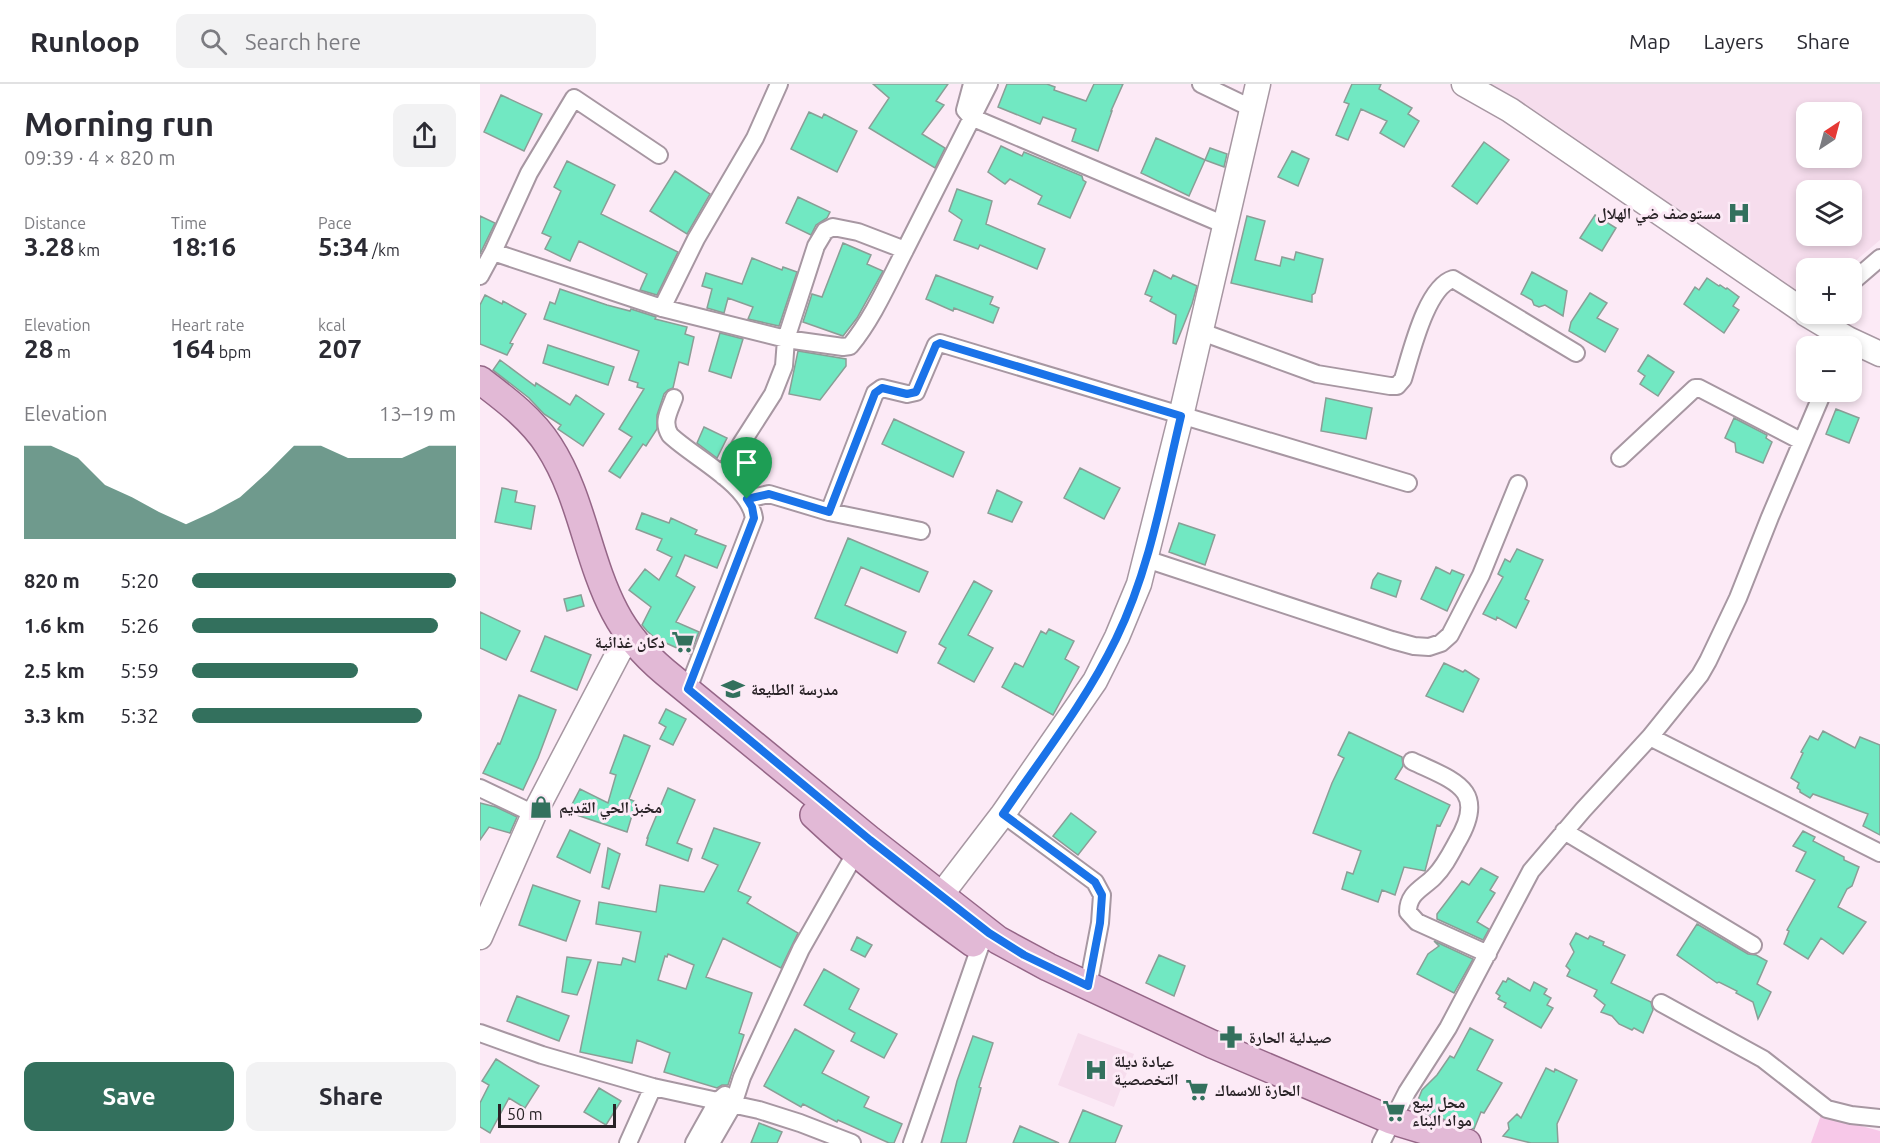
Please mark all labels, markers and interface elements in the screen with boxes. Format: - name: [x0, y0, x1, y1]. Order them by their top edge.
- search box: [176, 14, 596, 68]
- icon: search: [197, 25, 230, 58]
- text: Runloop: [30, 26, 140, 57]
- text: Search here: [245, 29, 361, 54]
- text: Map: [1629, 29, 1670, 53]
- text: Layers: [1703, 29, 1764, 53]
- text: Share: [1797, 29, 1850, 53]
- north arrow: [1796, 102, 1862, 168]
- map controls: [1796, 102, 1862, 402]
- button: share: [393, 104, 456, 167]
- text: Morning run: [24, 105, 214, 142]
- text: 09:39 · 4 × 820 m: [24, 146, 176, 169]
- button: layers: [1796, 180, 1862, 246]
- hospital icon: مستوصف ضي الهلال: [1726, 200, 1752, 226]
- place label: مستوصف ضي الهلال: [1597, 204, 1721, 226]
- text: Distance: [24, 214, 86, 232]
- text: Time: [171, 214, 207, 232]
- text: Pace: [318, 214, 352, 232]
- text: 3.28: [24, 232, 74, 261]
- text: 18:16: [171, 232, 236, 261]
- text: 5:34: [318, 232, 368, 261]
- text: km: [74, 241, 100, 259]
- text: /km: [368, 241, 400, 259]
- button: +: [1796, 258, 1862, 324]
- text: Elevation: [24, 316, 91, 334]
- text: Heart rate: [171, 316, 245, 334]
- text: kcal: [318, 316, 346, 334]
- text: 28: [24, 334, 53, 363]
- text: 164: [171, 334, 215, 363]
- text: 207: [318, 334, 362, 363]
- button: −: [1796, 336, 1862, 402]
- text: m: [53, 343, 71, 361]
- text: bpm: [215, 343, 251, 361]
- text: Elevation: [24, 402, 107, 425]
- text: 13–19 m: [379, 402, 456, 425]
- pin: [721, 437, 772, 499]
- icon: arrive: [730, 446, 763, 479]
- text: 820 m: [24, 569, 80, 592]
- text: 5:20: [120, 569, 159, 592]
- text: 1.6 km: [24, 614, 85, 637]
- text: 5:26: [120, 614, 159, 637]
- supermarket icon: دكان غذائية: [670, 629, 696, 655]
- place label: دكان غذائية: [595, 633, 665, 652]
- text: 2.5 km: [24, 659, 85, 682]
- text: 5:59: [120, 659, 159, 682]
- school or university icon: مدرسة الطليعة: [720, 676, 746, 702]
- place label: مدرسة الطليعة: [751, 680, 838, 698]
- text: 3.3 km: [24, 704, 85, 727]
- text: 5:32: [120, 704, 159, 727]
- shop icon: مخبز الحي القديم: [528, 794, 554, 820]
- place label: مخبز الحي القديم: [559, 798, 662, 820]
- pharmacy icon: صيدلية الحارة: [1218, 1024, 1244, 1050]
- place label: صيدلية الحارة: [1249, 1028, 1332, 1046]
- place label: عيادة ديلة التخصصية: [1114, 1052, 1179, 1088]
- hospital icon: عيادة ديلة التخصصية: [1083, 1057, 1109, 1083]
- button: Save: [24, 1062, 234, 1131]
- button: Share: [246, 1062, 456, 1131]
- supermarket icon: الحارة للاسماك: [1184, 1077, 1210, 1103]
- place label: الحارة للاسماك: [1215, 1081, 1301, 1099]
- place label: محل لبيع مواد البناء: [1412, 1093, 1472, 1130]
- supermarket icon: محل لبيع مواد البناء: [1381, 1098, 1407, 1124]
- scale bar: [498, 1101, 616, 1128]
- text: 50 m: [507, 1105, 543, 1123]

